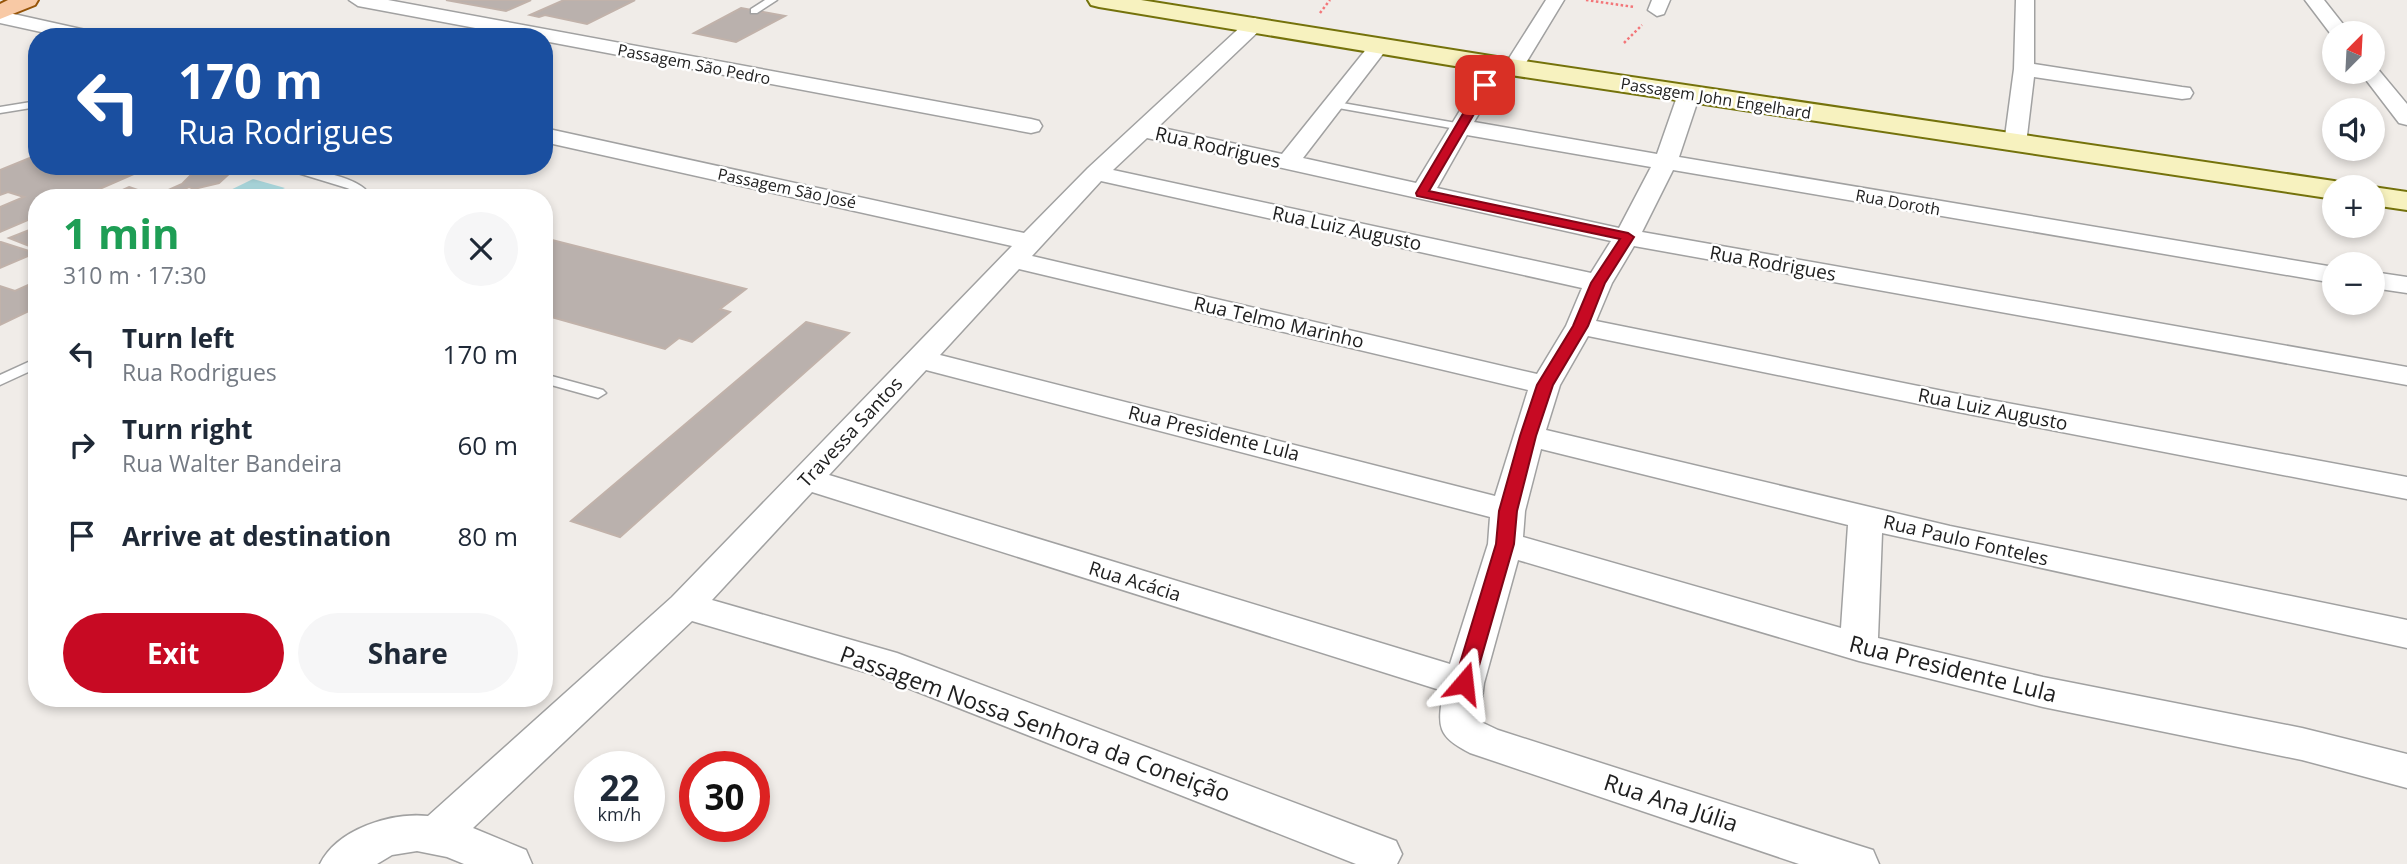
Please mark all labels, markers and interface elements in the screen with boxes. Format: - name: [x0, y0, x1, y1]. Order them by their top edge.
- north arrow: [2322, 21, 2385, 84]
- map controls: [2322, 21, 2385, 315]
- street label: Passagem São Pedro: [616, 38, 772, 90]
- text: 170 m: [178, 47, 323, 113]
- pin: [1455, 55, 1515, 115]
- icon: left: [63, 56, 154, 147]
- icon: arrive: [1466, 66, 1504, 104]
- street label: Passagem John Engelhard: [1619, 72, 1813, 124]
- button: sound: [2322, 98, 2385, 161]
- text: Rua Rodrigues: [178, 110, 393, 153]
- street label: Rua Rodrigues: [1153, 120, 1283, 174]
- street label: Passagem São José: [716, 163, 858, 213]
- button: +: [2322, 175, 2385, 238]
- street label: Rua Doroth: [1854, 184, 1942, 220]
- street label: Rua Luiz Augusto: [1270, 199, 1424, 257]
- text: 1 min: [63, 204, 180, 261]
- button: close: [444, 212, 518, 286]
- street label: Rua Rodrigues: [1708, 239, 1838, 287]
- button: −: [2322, 252, 2385, 315]
- text: 310 m · 17:30: [63, 259, 206, 291]
- street label: Rua Telmo Marinho: [1191, 290, 1367, 354]
- text: Turn left: [122, 320, 234, 356]
- icon: left: [63, 335, 101, 373]
- text: 170 m: [443, 336, 518, 372]
- text: Rua Rodrigues: [122, 356, 277, 388]
- street label: Travessa Santos: [792, 371, 908, 493]
- street label: Rua Luiz Augusto: [1916, 382, 2070, 436]
- street label: Rua Presidente Lula: [1126, 399, 1302, 467]
- text: Turn right: [122, 411, 253, 447]
- icon: right: [63, 426, 101, 464]
- text: 60 m: [457, 427, 518, 463]
- text: Rua Walter Bandeira: [122, 447, 342, 479]
- street label: Rua Paulo Fonteles: [1881, 508, 2051, 572]
- icon: arrive: [63, 517, 101, 555]
- text: Arrive at destination: [122, 518, 391, 554]
- text: 80 m: [457, 518, 518, 554]
- street label: Rua Acácia: [1086, 555, 1184, 607]
- button: Exit: [63, 613, 284, 693]
- button: Share: [298, 613, 518, 693]
- street label: Rua Presidente Lula: [1846, 627, 2060, 709]
- street label: Passagem Nossa Senhora da Coneição: [836, 637, 1235, 809]
- position arrow: [1427, 646, 1501, 720]
- speed limit sign: 30: [679, 751, 770, 842]
- text: 22: [599, 764, 640, 811]
- street label: Rua Ana Júlia: [1600, 765, 1742, 839]
- text: km/h: [598, 802, 641, 826]

